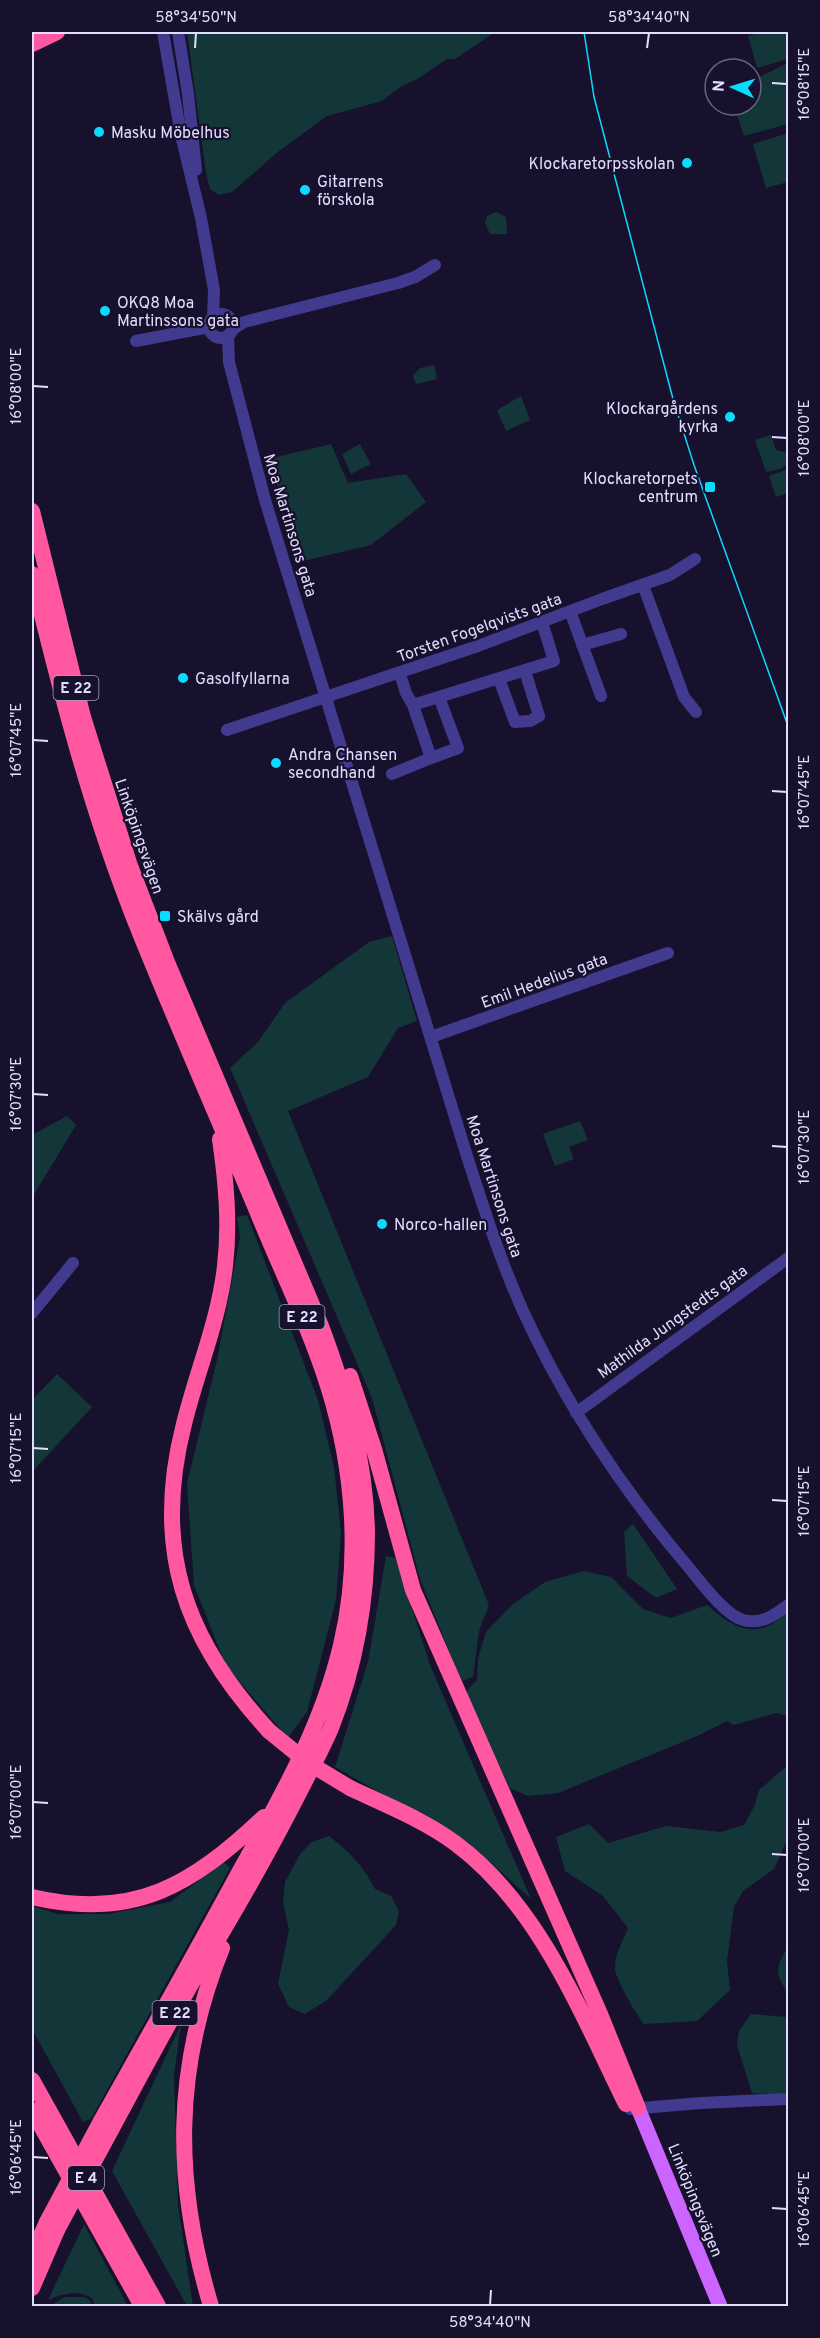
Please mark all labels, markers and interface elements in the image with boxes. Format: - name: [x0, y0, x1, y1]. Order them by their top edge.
- text: 58°34'50"N: [155, 9, 237, 28]
- text: 58°34'40"N: [608, 9, 690, 28]
- text: 16°08'15"E: [796, 48, 815, 120]
- north arrow: [703, 57, 763, 117]
- text: N: [710, 80, 730, 93]
- place label: Masku Möbelhus: [111, 124, 230, 144]
- marker: Masku Möbelhus: [92, 125, 106, 139]
- place label: Klockaretorpsskolan: [529, 155, 675, 175]
- marker: Klockaretorpsskolan: [680, 156, 694, 170]
- place label: Gitarrens förskola: [317, 173, 384, 211]
- marker: Gitarrens förskola: [298, 183, 312, 197]
- place label: OKQ8 Moa Martinssons gata: [117, 294, 239, 332]
- marker: OKQ8 Moa Martinssons gata: [98, 304, 112, 318]
- text: 16°08'00"E: [8, 348, 27, 424]
- place label: Klockargårdens kyrka: [606, 400, 718, 438]
- text: 16°08'00"E: [796, 400, 815, 476]
- marker: Klockargårdens kyrka: [723, 410, 737, 424]
- street label: Moa Martinsons gata: [258, 452, 320, 600]
- place label: Klockaretorpets centrum: [583, 470, 698, 508]
- marker: Klockaretorpets centrum: [703, 480, 717, 494]
- street label: Torsten Fogelqvists gata: [395, 590, 565, 668]
- place label: Gasolfyllarna: [195, 670, 290, 690]
- marker: Gasolfyllarna: [176, 671, 190, 685]
- road number: E 22: [54, 676, 98, 700]
- text: 16°07'45"E: [8, 703, 27, 777]
- place label: Andra Chansen secondhand: [288, 746, 397, 784]
- text: 16°07'45"E: [796, 755, 815, 829]
- marker: Andra Chansen secondhand: [269, 756, 283, 770]
- street label: Linköpingsvägen: [109, 776, 167, 897]
- place label: Skälvs gård: [177, 908, 259, 928]
- marker: Skälvs gård: [158, 909, 172, 923]
- street label: Emil Hedelius gata: [479, 950, 611, 1014]
- text: 16°07'30"E: [8, 1057, 27, 1131]
- text: 16°07'30"E: [796, 1110, 815, 1184]
- street label: Moa Martinsons gata: [461, 1113, 526, 1260]
- place label: Norco-hallen: [394, 1216, 487, 1236]
- marker: Norco-hallen: [375, 1217, 389, 1231]
- street label: Mathilda Jungstedts gata: [594, 1261, 752, 1384]
- road number: E 22: [280, 1305, 324, 1329]
- text: 16°07'15"E: [8, 1413, 27, 1483]
- text: 16°07'15"E: [796, 1466, 815, 1536]
- text: 16°07'00"E: [8, 1764, 27, 1840]
- text: 16°07'00"E: [796, 1817, 815, 1893]
- road number: E 22: [152, 2001, 198, 2025]
- text: 16°06'45"E: [8, 2119, 27, 2195]
- street label: Linköpingsvägen: [662, 2141, 726, 2260]
- road number: E 4: [68, 2166, 104, 2190]
- text: 16°06'45"E: [796, 2171, 815, 2247]
- text: 58°34'40"N: [449, 2314, 531, 2333]

